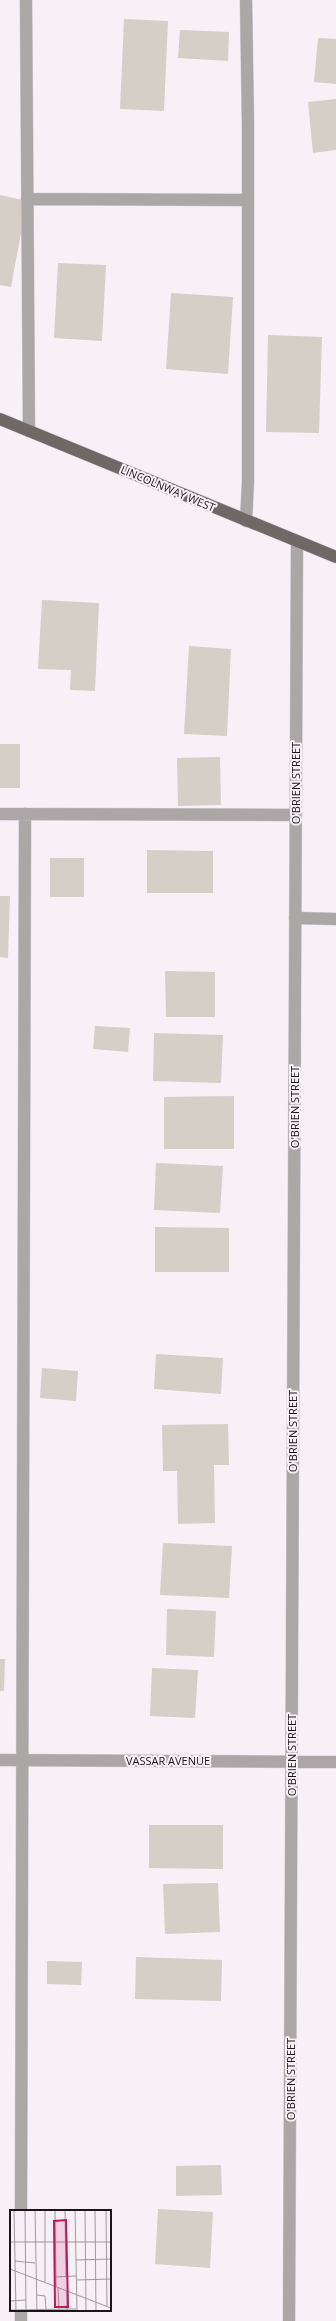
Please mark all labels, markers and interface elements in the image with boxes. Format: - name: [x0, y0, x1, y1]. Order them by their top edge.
- street label: LINCOLNWAY WEST: [119, 461, 217, 515]
- street label: O'BRIEN STREET: [288, 742, 303, 824]
- street label: O'BRIEN STREET: [287, 1066, 302, 1148]
- street label: O'BRIEN STREET: [285, 1390, 300, 1472]
- street label: O'BRIEN STREET: [284, 1714, 299, 1796]
- street label: VASSAR AVENUE: [126, 1753, 210, 1768]
- street label: O'BRIEN STREET: [283, 2038, 298, 2120]
- inset map: [10, 2210, 111, 2311]

